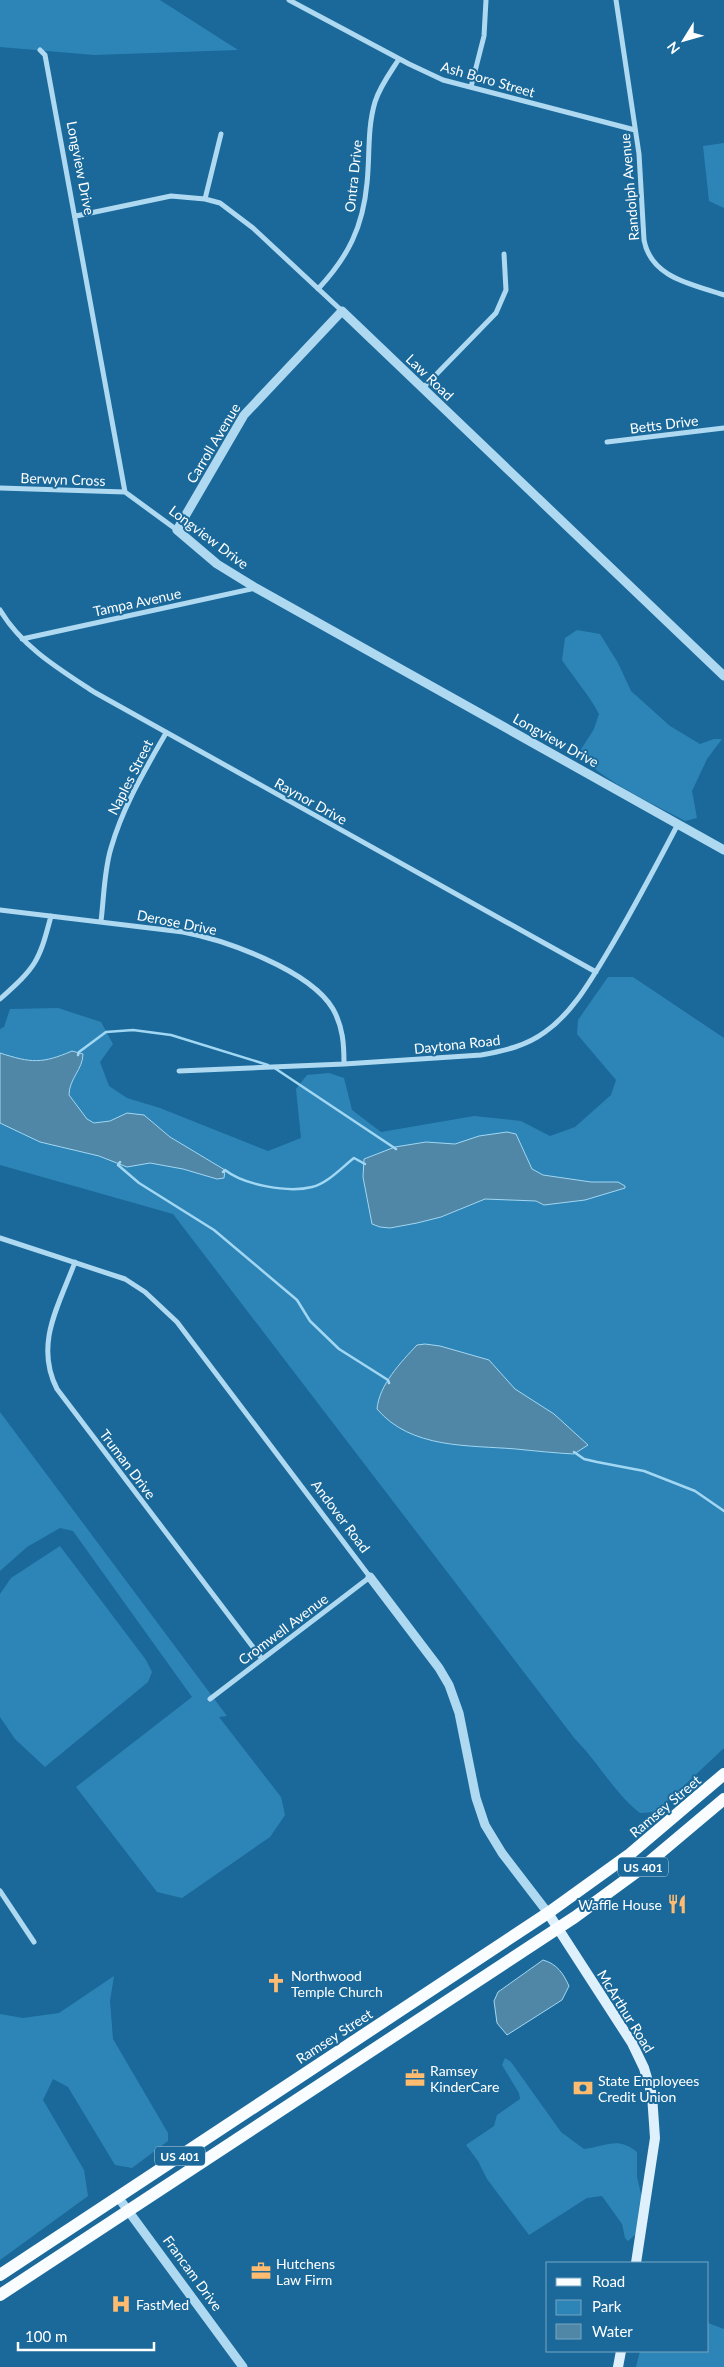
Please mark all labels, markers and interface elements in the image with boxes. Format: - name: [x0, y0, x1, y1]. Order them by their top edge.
- north arrow: [659, 15, 709, 65]
- text: N: [663, 39, 683, 58]
- street label: Ash Boro Street: [439, 57, 537, 101]
- street label: Longview Drive: [64, 120, 98, 216]
- street label: Randolph Avenue: [616, 133, 642, 241]
- street label: Ontra Drive: [341, 139, 365, 213]
- street label: Law Road: [403, 350, 457, 404]
- street label: Carroll Avenue: [182, 400, 244, 486]
- street label: Betts Drive: [629, 411, 699, 437]
- street label: Berwyn Cross: [20, 469, 106, 489]
- street label: Longview Drive: [166, 502, 252, 572]
- street label: Tampa Avenue: [91, 584, 183, 620]
- street label: Longview Drive: [510, 709, 602, 771]
- street label: Naples Street: [104, 736, 156, 818]
- street label: Raynor Drive: [272, 774, 350, 828]
- street label: Derose Drive: [136, 906, 218, 938]
- street label: Daytona Road: [413, 1031, 501, 1057]
- street label: Truman Drive: [96, 1426, 160, 1502]
- street label: Andover Road: [308, 1476, 374, 1556]
- street label: Cromwell Avenue: [235, 1590, 331, 1668]
- street label: Ramsey Street: [626, 1771, 704, 1841]
- road number: US 401: [618, 1858, 668, 1876]
- restaurant icon: Waffle House: [666, 1893, 688, 1915]
- place label: Waffle House: [578, 1896, 662, 1913]
- place label: Northwood Temple Church: [291, 1967, 383, 2000]
- street label: McArthur Road: [594, 1967, 658, 2055]
- church icon: Northwood Temple Church: [265, 1972, 287, 1994]
- street label: Ramsey Street: [293, 2005, 375, 2067]
- place label: Ramsey KinderCare: [430, 2062, 499, 2095]
- office icon: Ramsey KinderCare: [404, 2067, 426, 2089]
- place label: State Employees Credit Union: [598, 2072, 699, 2105]
- bank icon: State Employees Credit Union: [572, 2077, 594, 2099]
- road number: US 401: [155, 2146, 205, 2166]
- street label: Francam Drive: [160, 2232, 226, 2314]
- place label: Hutchens Law Firm: [276, 2255, 335, 2288]
- office icon: Hutchens Law Firm: [250, 2260, 272, 2282]
- legend: [546, 2262, 709, 2352]
- text: Road: [592, 2272, 625, 2290]
- hospital icon: FastMed: [110, 2293, 132, 2315]
- place label: FastMed: [136, 2296, 189, 2313]
- text: Park: [592, 2297, 622, 2315]
- scale bar: [18, 2320, 154, 2352]
- text: Water: [592, 2322, 633, 2340]
- text: 100 m: [25, 2327, 67, 2345]

